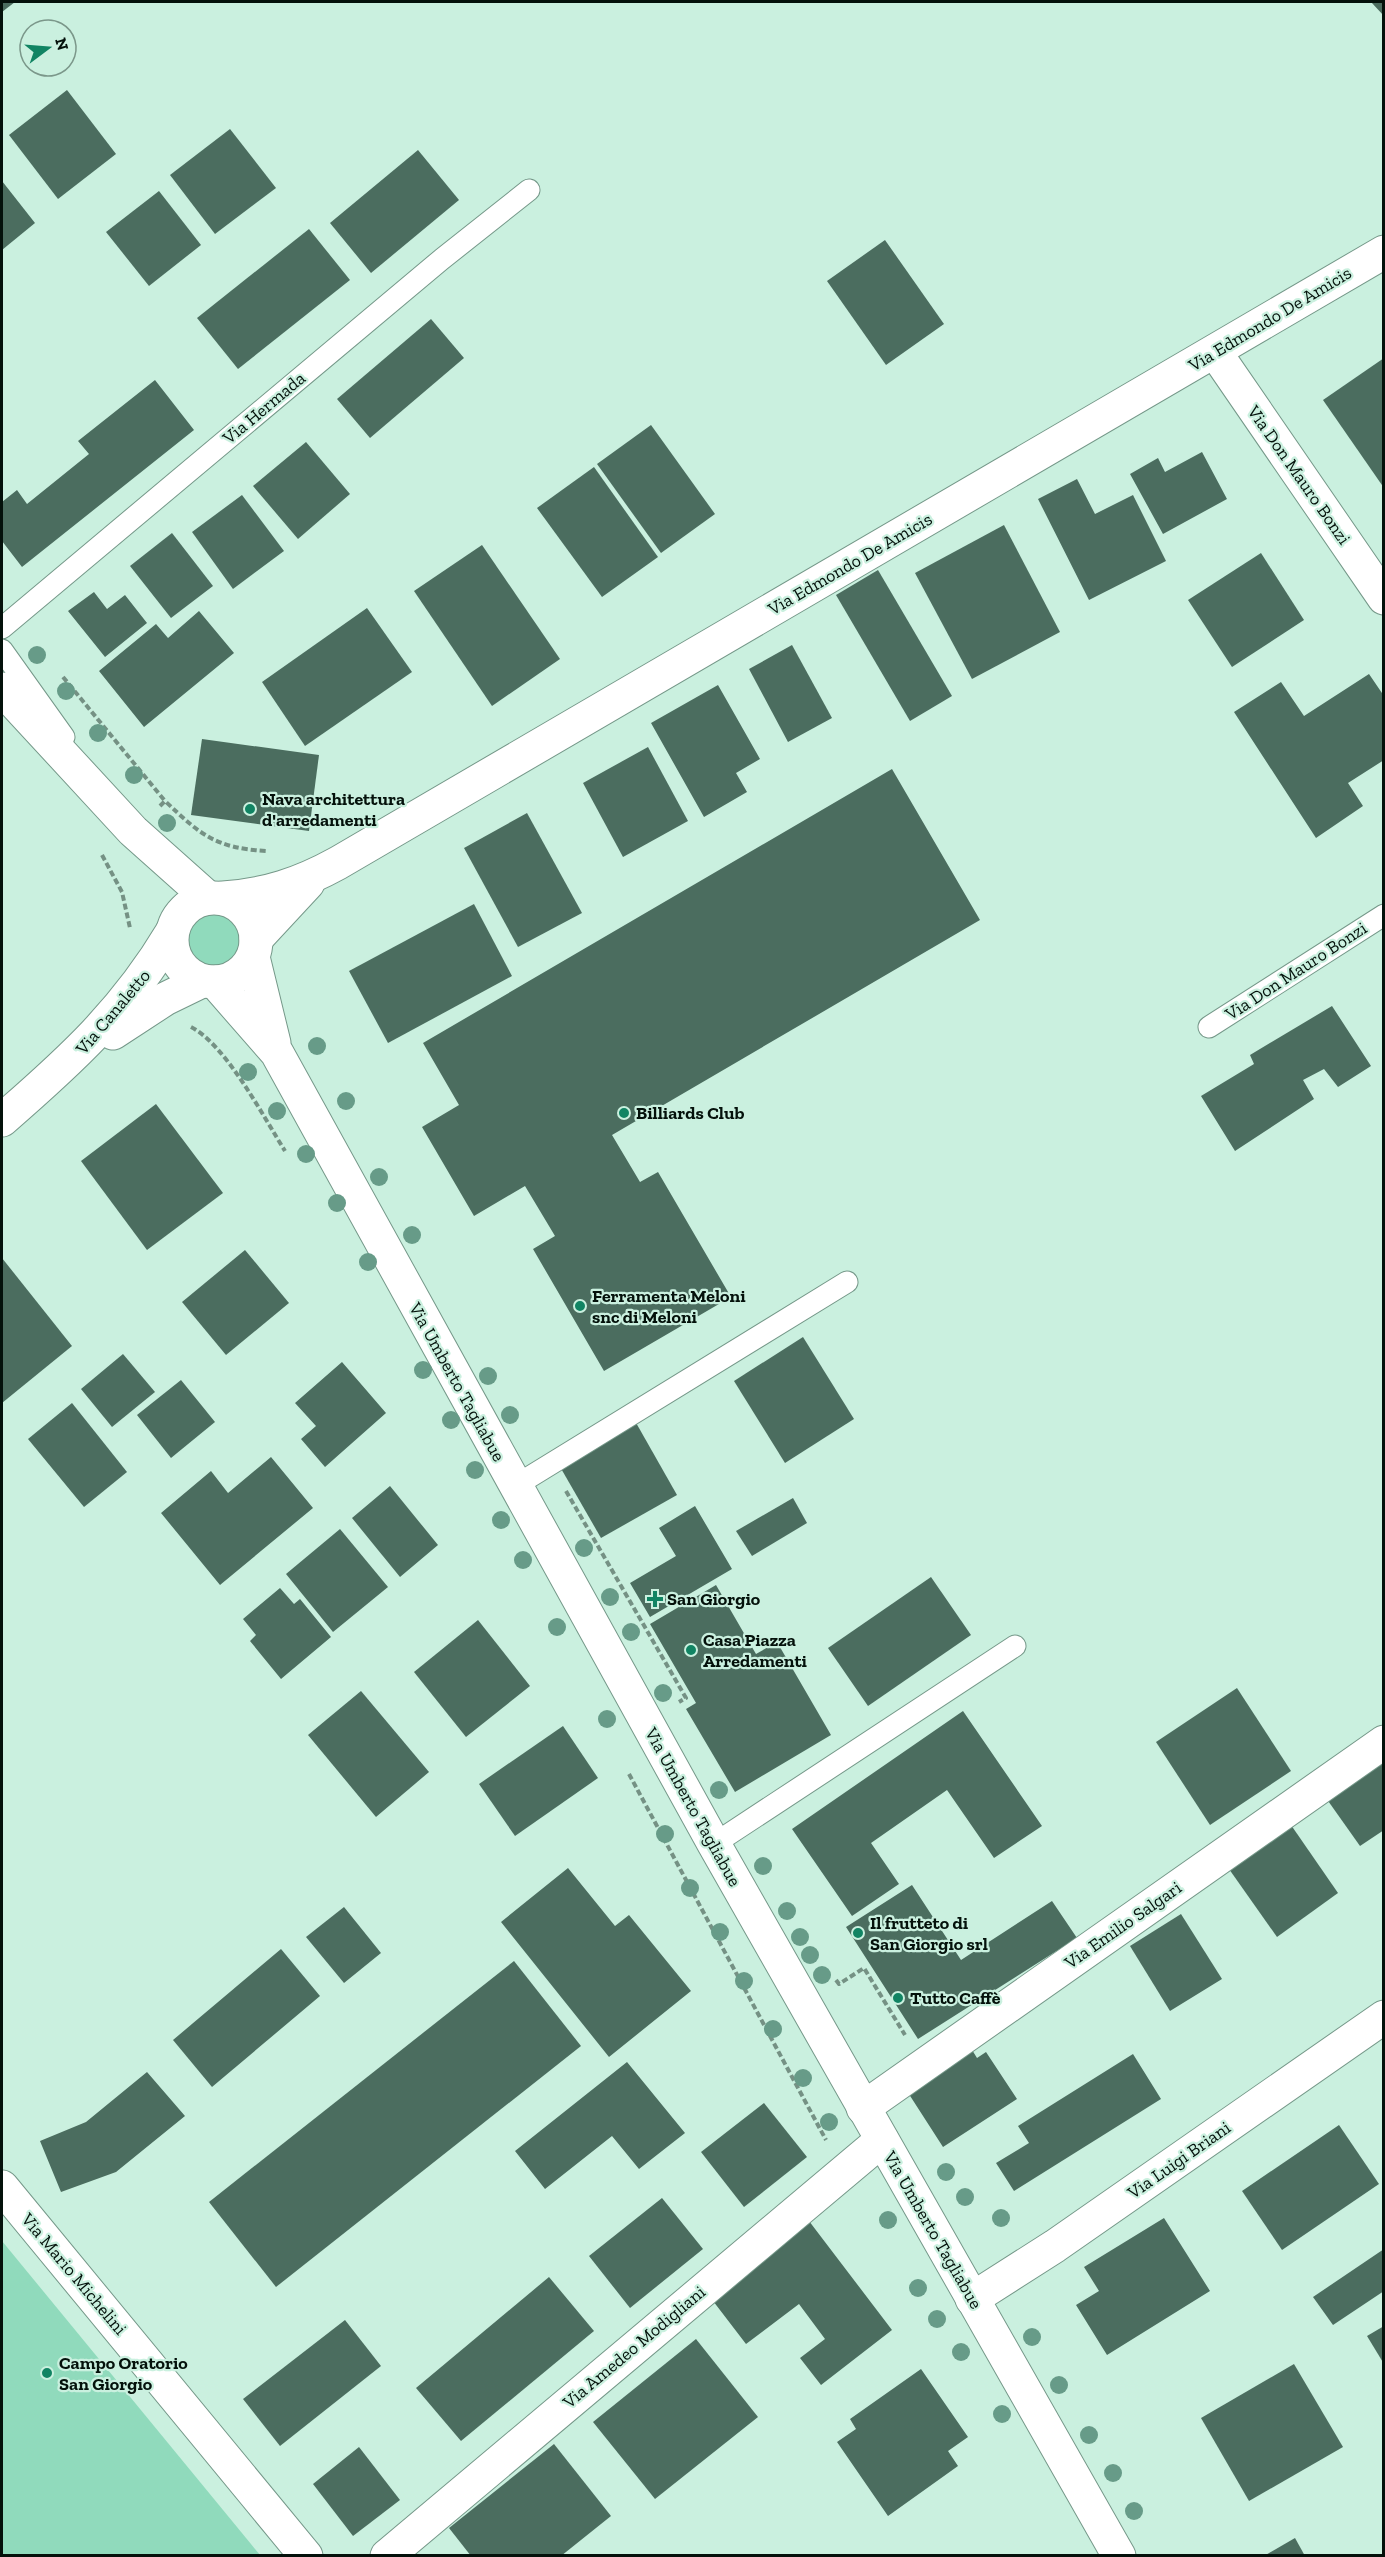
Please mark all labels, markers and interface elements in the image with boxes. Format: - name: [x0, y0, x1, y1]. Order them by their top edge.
- north arrow: [18, 18, 78, 78]
- text: N: [51, 36, 73, 52]
- street label: Via Edmondo De Amicis: [1184, 262, 1356, 377]
- street label: Via Hermada: [217, 367, 310, 450]
- street label: Via Don Mauro Bonzi: [1242, 400, 1355, 549]
- street label: Via Edmondo De Amicis: [763, 508, 936, 621]
- place label: Nava architettura d'arredamenti: [262, 788, 405, 831]
- marker: Nava architettura d'arredamenti: [243, 802, 257, 816]
- street label: Via Don Mauro Bonzi: [1220, 917, 1371, 1026]
- street label: Via Canaletto: [70, 965, 155, 1060]
- place label: Billiards Club: [636, 1102, 744, 1124]
- marker: Billiards Club: [617, 1106, 631, 1120]
- place label: Ferramenta Meloni snc di Meloni: [592, 1285, 746, 1328]
- street label: Via Umberto Tagliabue: [404, 1298, 510, 1465]
- marker: Ferramenta Meloni snc di Meloni: [573, 1299, 587, 1313]
- place label: San Giorgio: [667, 1588, 761, 1610]
- marker: San Giorgio: [648, 1592, 662, 1606]
- place label: Casa Piazza Arredamenti: [703, 1629, 808, 1672]
- marker: Casa Piazza Arredamenti: [684, 1643, 698, 1657]
- street label: Via Umberto Tagliabue: [640, 1723, 746, 1890]
- street label: Via Emilio Salgari: [1059, 1877, 1186, 1974]
- place label: Il frutteto di San Giorgio srl: [870, 1912, 988, 1955]
- marker: Il frutteto di San Giorgio srl: [851, 1926, 865, 1940]
- place label: Tutto Caffè: [910, 1987, 1001, 2009]
- marker: Tutto Caffè: [891, 1991, 905, 2005]
- street label: Via Luigi Briani: [1123, 2116, 1235, 2204]
- street label: Via Umberto Tagliabue: [878, 2146, 987, 2313]
- street label: Via Mario Michelini: [16, 2208, 131, 2339]
- street label: Via Amedeo Modigliani: [558, 2281, 710, 2414]
- place label: Campo Oratorio San Giorgio: [59, 2352, 188, 2395]
- marker: Campo Oratorio San Giorgio: [40, 2366, 54, 2380]

